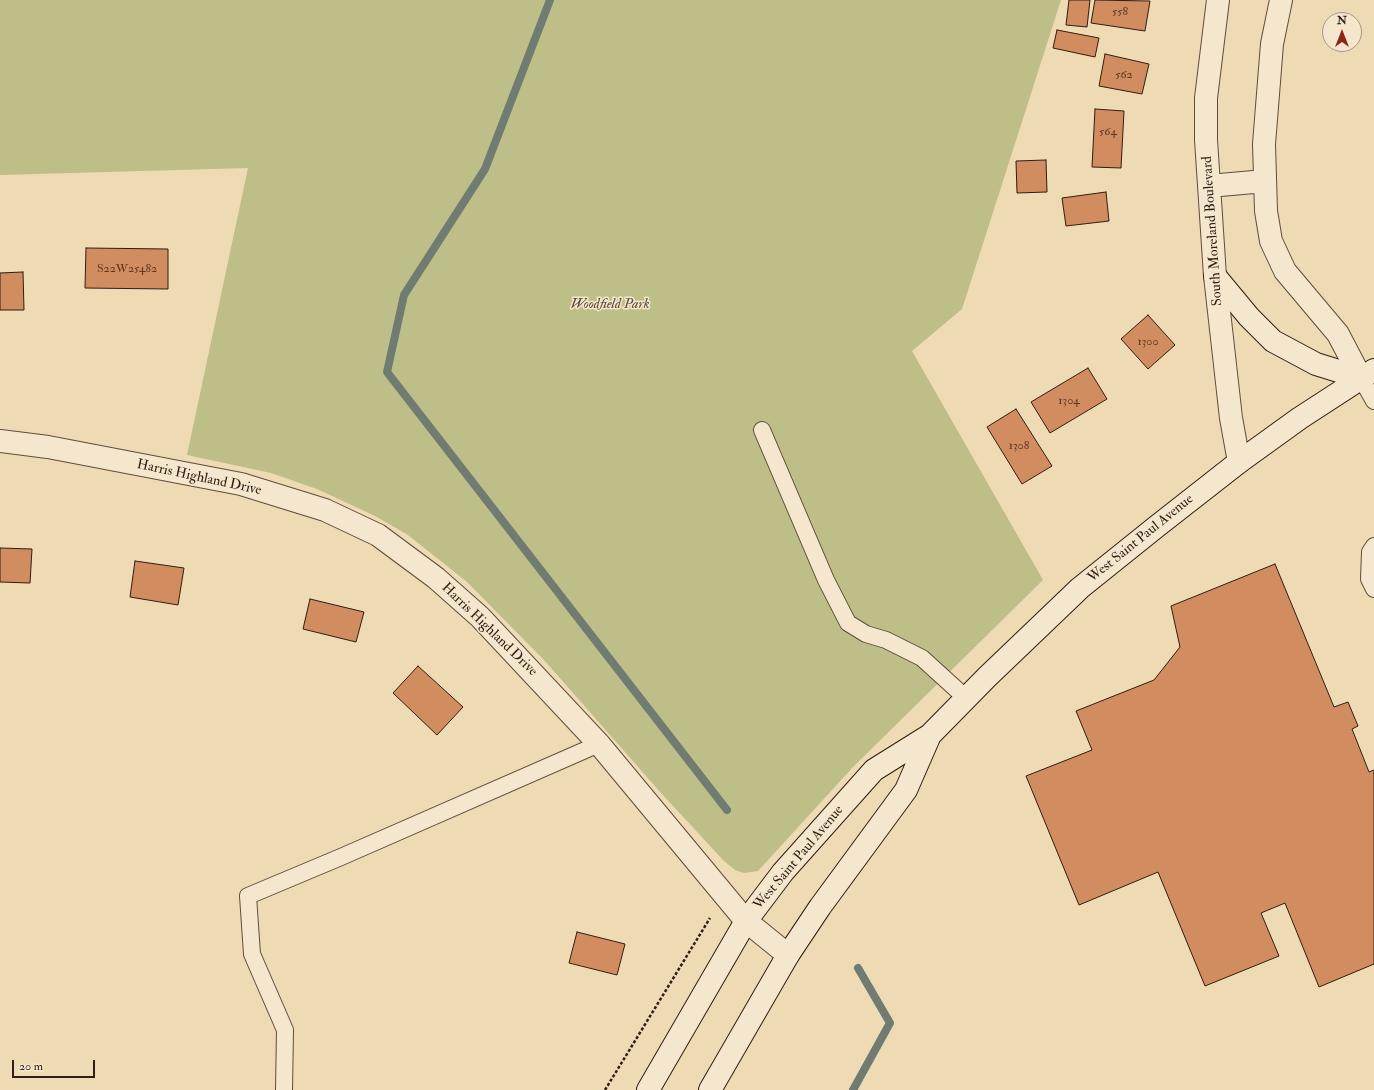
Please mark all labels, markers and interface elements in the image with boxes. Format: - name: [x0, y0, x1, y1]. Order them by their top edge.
- house number: 558: [1112, 5, 1128, 19]
- north arrow: [1322, 12, 1362, 52]
- text: N: [1337, 14, 1347, 27]
- house number: 562: [1115, 68, 1133, 82]
- house number: 564: [1099, 125, 1117, 139]
- street label: South Moreland Boulevard: [1199, 155, 1227, 307]
- house number: S22W25482: [97, 262, 157, 276]
- park label: Woodfield Park: [570, 297, 650, 313]
- house number: 1300: [1137, 335, 1159, 349]
- house number: 1304: [1058, 394, 1080, 408]
- house number: 1308: [1009, 439, 1029, 453]
- street label: Harris Highland Drive: [135, 457, 263, 499]
- street label: West Saint Paul Avenue: [1085, 491, 1197, 587]
- street label: Harris Highland Drive: [437, 580, 541, 680]
- street label: West Saint Paul Avenue: [750, 802, 848, 914]
- scale bar: [14, 1052, 97, 1078]
- text: 20 m: [19, 1059, 43, 1074]

